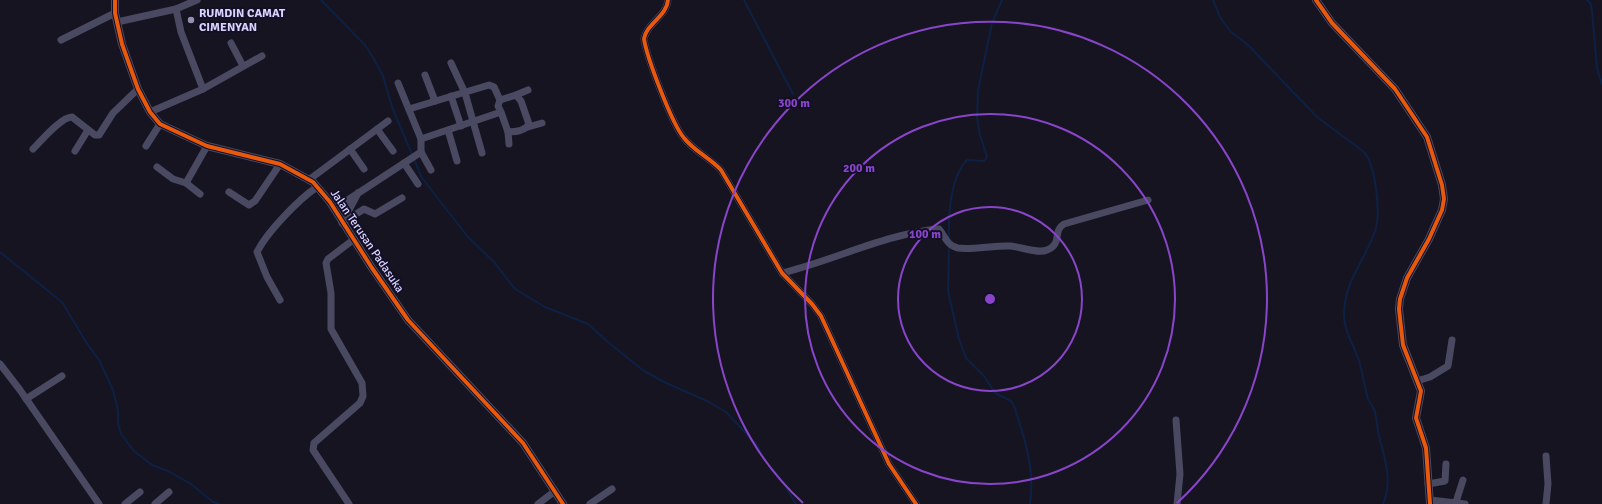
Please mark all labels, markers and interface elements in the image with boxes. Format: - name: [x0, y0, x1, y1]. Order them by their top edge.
- place label: RUMDIN CAMAT CIMENYAN: [199, 6, 286, 35]
- marker: RUMDIN CAMAT CIMENYAN: [186, 15, 196, 25]
- text: 300 m: [778, 96, 810, 111]
- text: 200 m: [843, 161, 875, 176]
- street label: Jalan Terusan Padasuka: [327, 187, 407, 295]
- text: 100 m: [909, 227, 941, 242]
- centre of rings: [983, 292, 997, 306]

